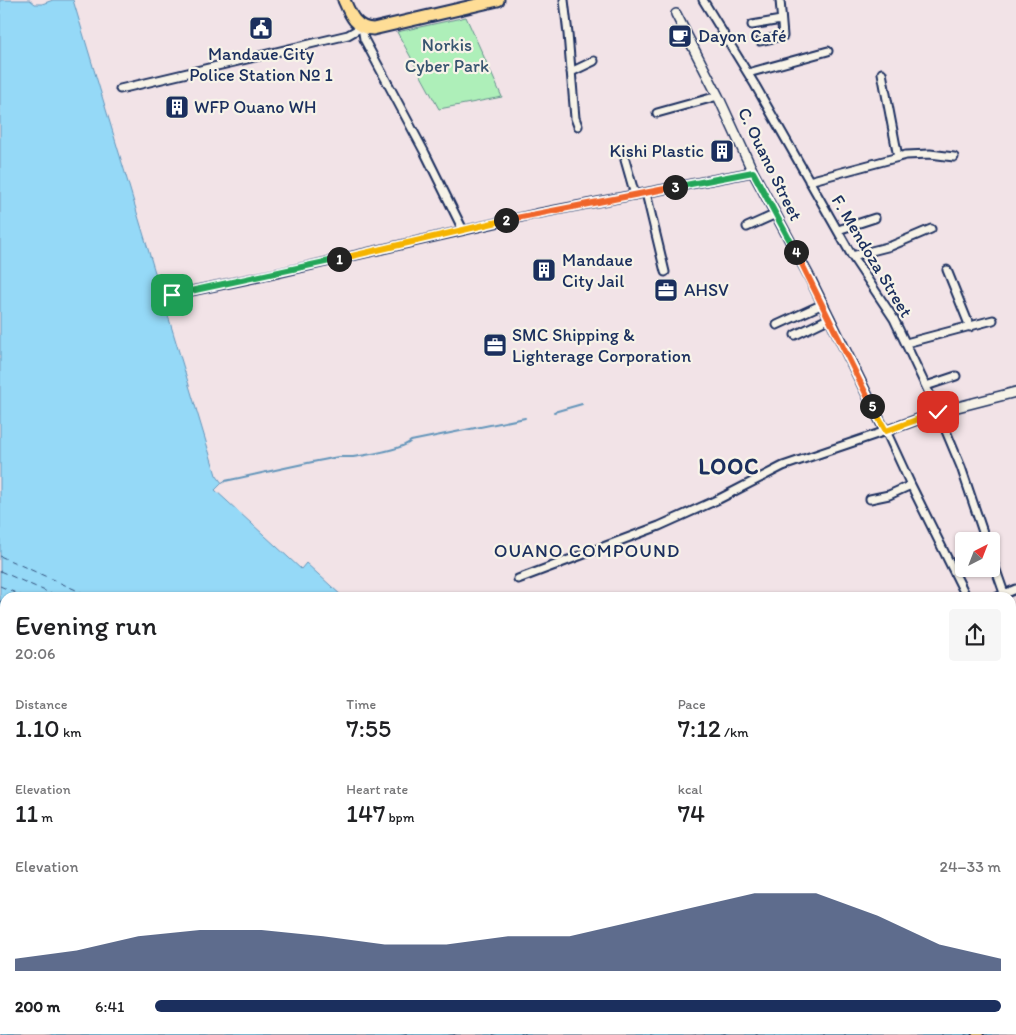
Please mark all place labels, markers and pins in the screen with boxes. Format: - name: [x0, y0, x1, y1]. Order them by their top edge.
- public building icon: Mandaue City Police Station № 1: [248, 15, 274, 41]
- cafe icon: Dayon Café: [667, 23, 693, 49]
- place label: Dayon Café: [698, 25, 787, 47]
- place label: Mandaue City Police Station № 1: [189, 43, 333, 86]
- building icon: WFP Ouano WH: [164, 94, 190, 120]
- place label: WFP Ouano WH: [194, 96, 316, 118]
- building icon: Kishi Plastic: [709, 138, 735, 164]
- place label: Kishi Plastic: [610, 140, 704, 162]
- pin: 3: [662, 174, 688, 200]
- pin: 2: [494, 208, 518, 232]
- pin: 4: [784, 240, 808, 264]
- pin: 1: [326, 246, 352, 272]
- place label: Mandaue City Jail: [562, 249, 633, 292]
- building icon: Mandaue City Jail: [531, 257, 557, 283]
- pin: [151, 274, 193, 316]
- office icon: AHSV: [653, 277, 679, 303]
- place label: AHSV: [684, 279, 729, 301]
- place label: SMC Shipping & Lighterage Corporation: [512, 324, 691, 367]
- office icon: SMC Shipping & Lighterage Corporation: [482, 332, 508, 358]
- pin: [917, 391, 959, 433]
- pin: 5: [860, 394, 884, 418]

